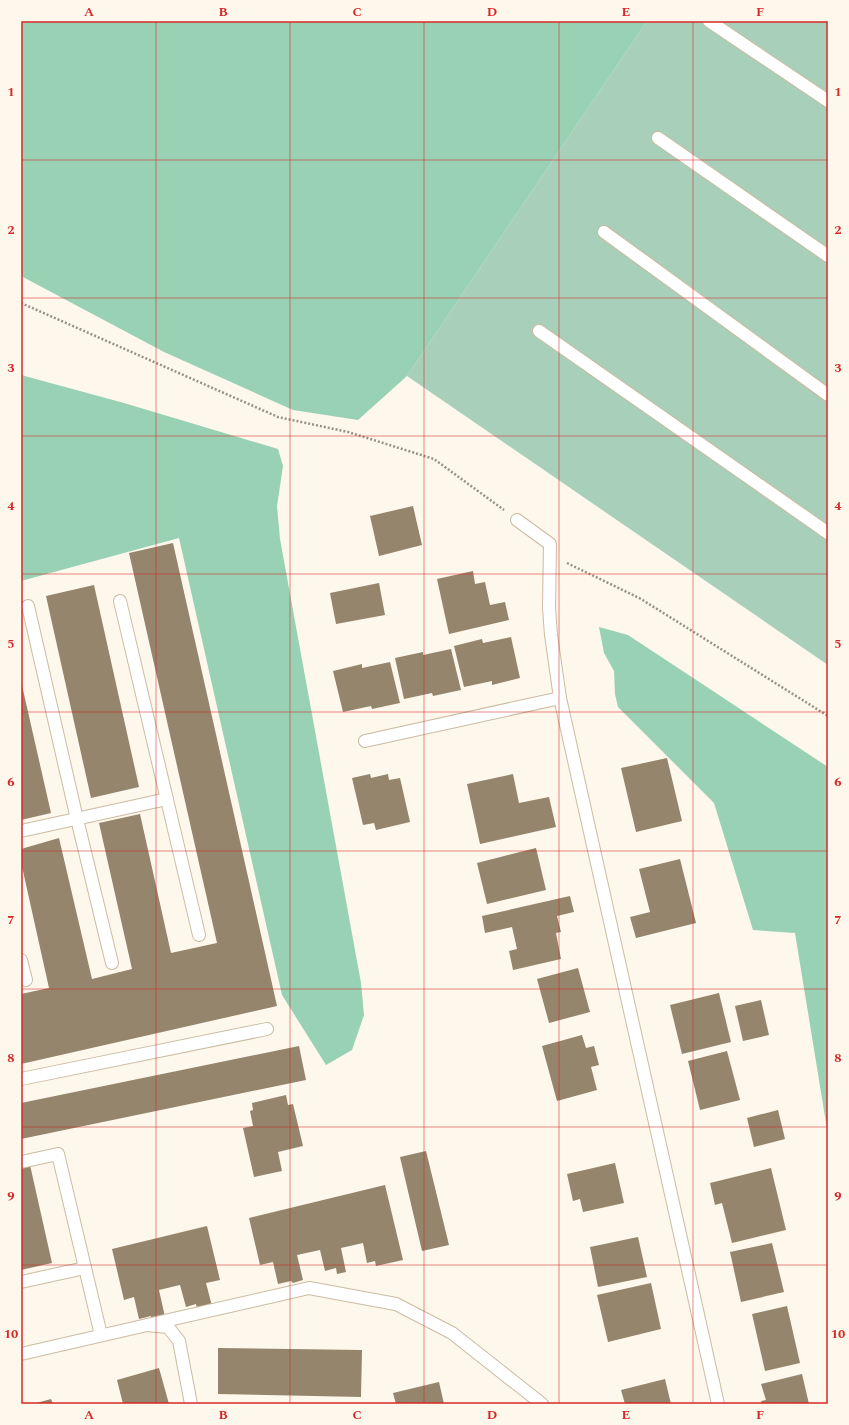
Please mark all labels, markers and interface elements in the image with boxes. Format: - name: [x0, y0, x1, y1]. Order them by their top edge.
- text: A: [84, 2, 94, 22]
- text: B: [218, 2, 228, 22]
- text: C: [352, 2, 362, 22]
- text: D: [487, 2, 497, 22]
- text: E: [622, 2, 631, 22]
- text: F: [756, 2, 764, 22]
- text: 1: [7, 82, 15, 102]
- text: 1: [834, 82, 842, 102]
- text: 2: [7, 220, 15, 240]
- text: 2: [834, 220, 842, 240]
- text: 3: [7, 358, 15, 378]
- text: 3: [834, 358, 842, 378]
- text: 4: [7, 496, 15, 516]
- text: 4: [834, 496, 842, 516]
- text: 5: [7, 634, 15, 654]
- text: 5: [834, 634, 842, 654]
- text: 6: [7, 772, 15, 792]
- text: 6: [834, 772, 842, 792]
- text: 7: [7, 910, 15, 930]
- text: 7: [834, 910, 842, 930]
- text: 8: [7, 1048, 15, 1068]
- text: 8: [834, 1048, 842, 1068]
- text: 9: [7, 1186, 15, 1206]
- text: 9: [834, 1186, 842, 1206]
- text: 10: [4, 1324, 18, 1344]
- text: 10: [831, 1324, 845, 1344]
- text: A: [84, 1405, 94, 1425]
- text: B: [218, 1405, 228, 1425]
- text: C: [352, 1405, 362, 1425]
- text: D: [487, 1405, 497, 1425]
- text: E: [622, 1405, 631, 1425]
- text: F: [756, 1405, 764, 1425]

